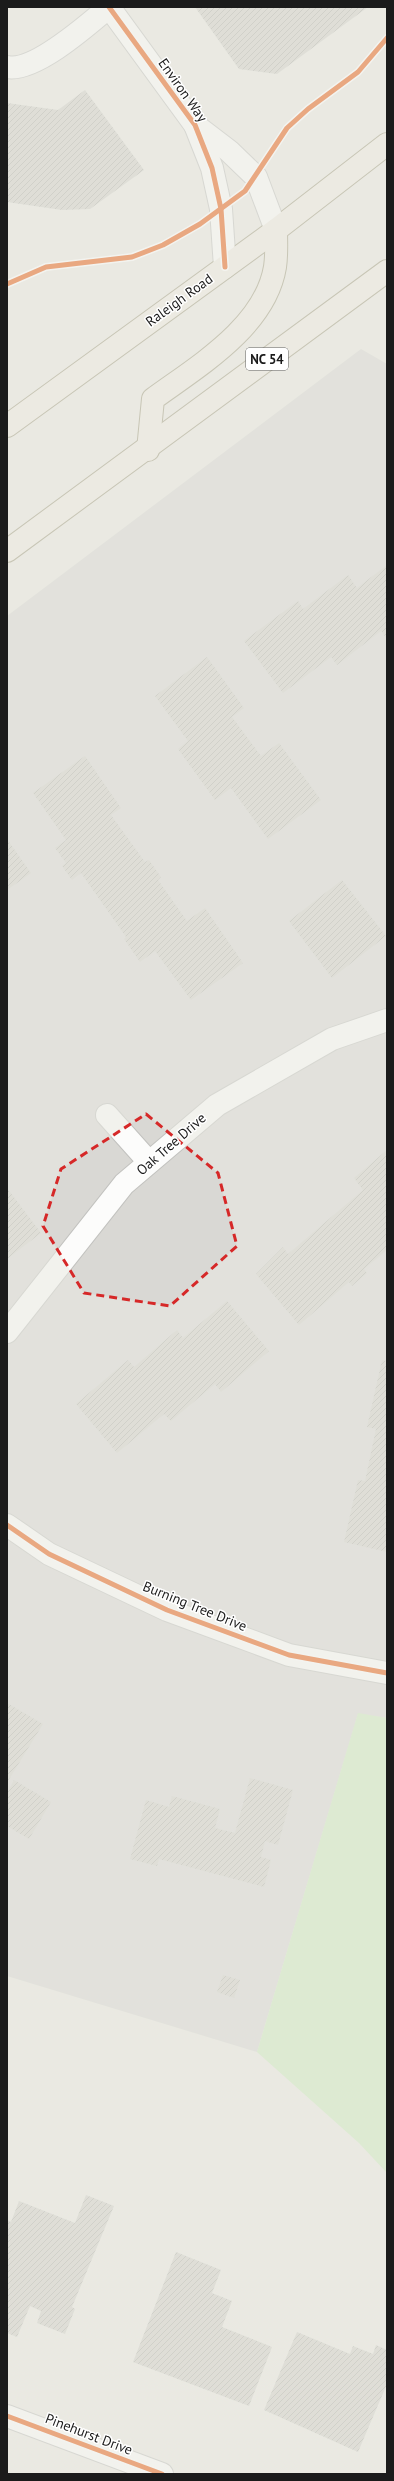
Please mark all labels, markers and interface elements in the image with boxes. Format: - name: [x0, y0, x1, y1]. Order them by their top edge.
- street label: Environ Way: [155, 55, 212, 126]
- street label: Raleigh Road: [142, 270, 216, 330]
- road number: NC 54: [246, 348, 288, 370]
- street label: Oak Tree Drive: [133, 1109, 209, 1179]
- street label: Burning Tree Drive: [140, 1577, 250, 1635]
- street label: Pinehurst Drive: [43, 2409, 135, 2459]

